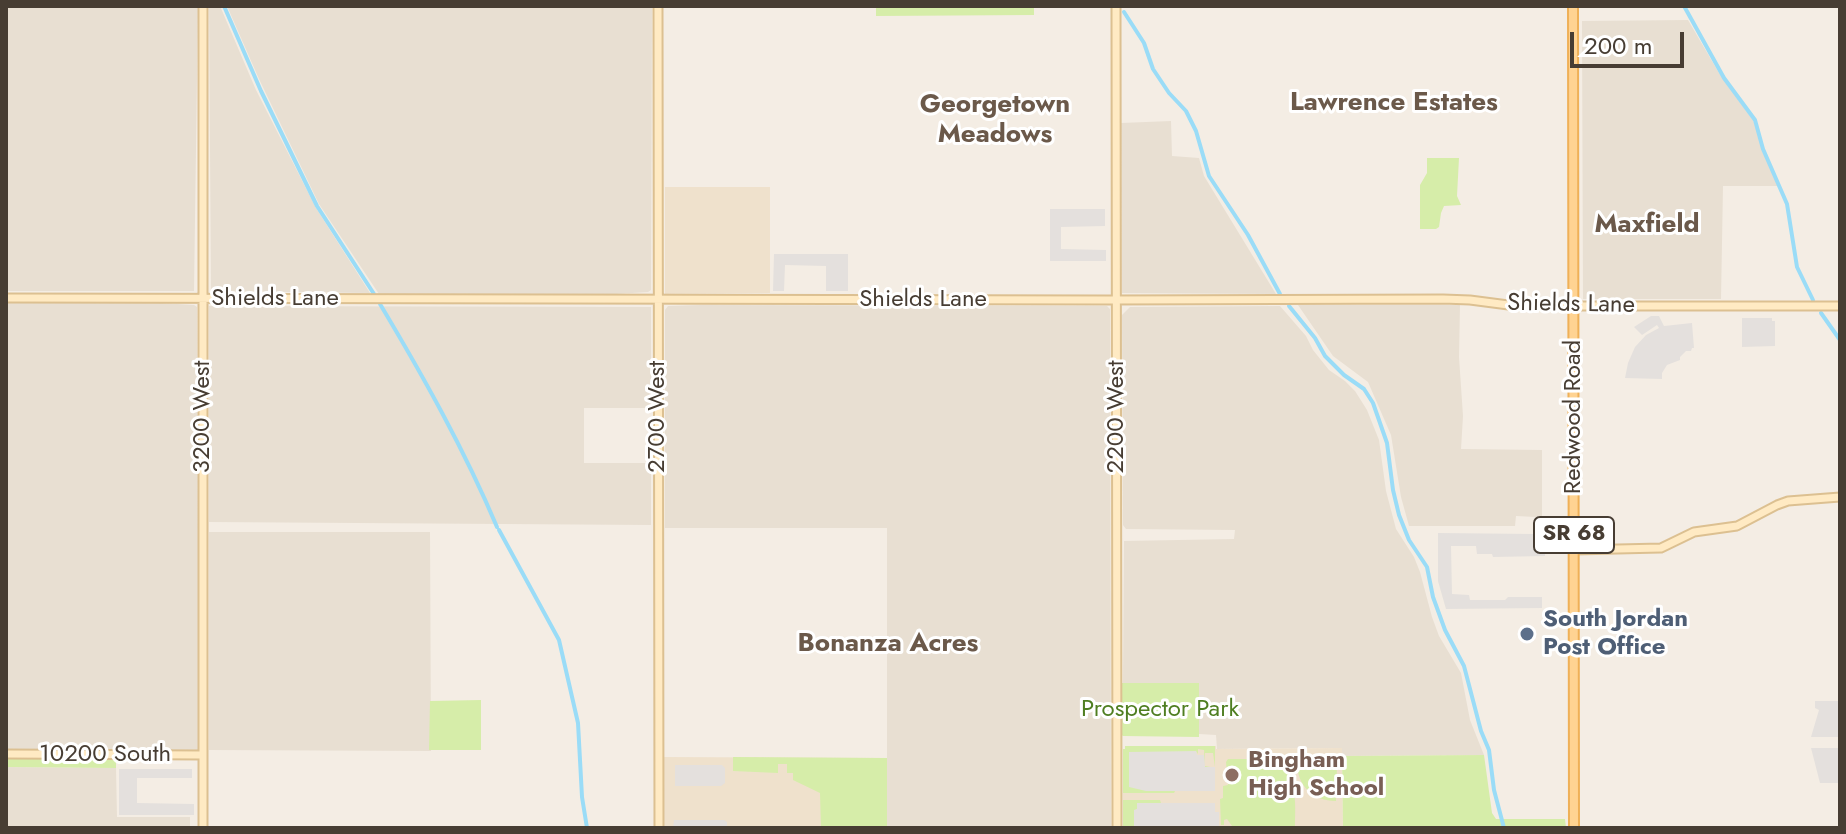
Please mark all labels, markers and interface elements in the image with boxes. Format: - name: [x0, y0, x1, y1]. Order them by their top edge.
- scale bar: [1574, 16, 1688, 66]
- text: 200 m: [1584, 28, 1652, 63]
- district label: Lawrence Estates: [1290, 88, 1498, 120]
- district label: Georgetown Meadows: [920, 90, 1070, 152]
- district label: Maxfield: [1594, 210, 1700, 242]
- street label: Shields Lane: [211, 285, 339, 313]
- street label: Shields Lane: [859, 286, 987, 314]
- street label: Shields Lane: [1507, 289, 1635, 321]
- street label: Redwood Road: [1560, 340, 1588, 494]
- street label: 3200 West: [189, 361, 217, 473]
- street label: 2700 West: [644, 361, 672, 473]
- street label: 2200 West: [1103, 361, 1131, 473]
- road number: SR 68: [1534, 517, 1614, 553]
- place label: South Jordan Post Office: [1543, 606, 1688, 662]
- marker: South Jordan Post Office: [1518, 625, 1536, 643]
- district label: Bonanza Acres: [798, 629, 978, 661]
- park label: Prospector Park: [1081, 696, 1239, 724]
- street label: 10200 South: [39, 741, 171, 769]
- place label: Bingham High School: [1248, 747, 1384, 803]
- marker: Bingham High School: [1223, 766, 1241, 784]

